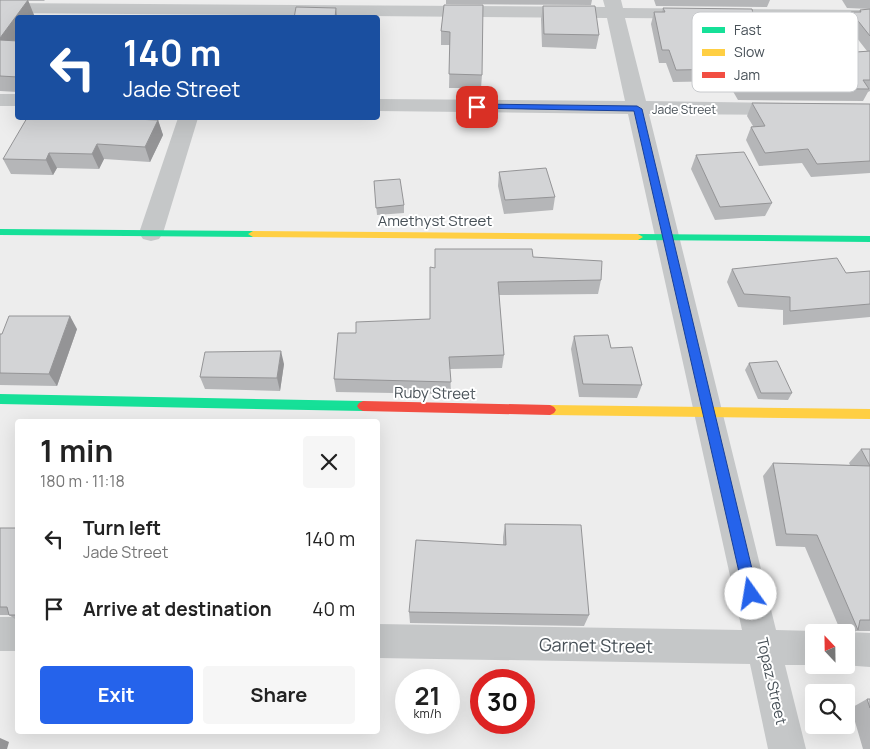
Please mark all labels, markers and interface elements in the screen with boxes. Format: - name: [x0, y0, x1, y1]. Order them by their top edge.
- legend: [692, 12, 858, 92]
- text: Fast: [734, 20, 762, 39]
- text: 140 m: [123, 29, 221, 77]
- icon: left: [40, 35, 105, 100]
- text: Slow: [734, 42, 765, 61]
- text: Jam: [734, 65, 760, 84]
- text: Jade Street: [123, 74, 240, 104]
- pin: [456, 86, 498, 128]
- icon: arrive: [463, 93, 491, 121]
- street label: Jade Street: [652, 101, 716, 118]
- street label: Amethyst Street: [378, 210, 492, 231]
- street label: Ruby Street: [394, 382, 476, 404]
- text: 1 min: [40, 430, 113, 471]
- button: close: [303, 436, 355, 488]
- text: 180 m · 11:18: [40, 470, 125, 492]
- text: Turn left: [83, 515, 161, 541]
- icon: left: [40, 525, 68, 553]
- text: 140 m: [305, 526, 355, 552]
- text: Jade Street: [83, 541, 168, 563]
- position arrow: [724, 567, 776, 619]
- icon: arrive: [40, 595, 68, 623]
- text: Arrive at destination: [83, 596, 272, 622]
- text: 40 m: [312, 596, 355, 622]
- north arrow: [805, 624, 855, 674]
- map controls: [805, 624, 855, 734]
- street label: Garnet Street: [539, 632, 653, 658]
- street label: Topaz Street: [752, 635, 792, 727]
- button: Exit: [40, 666, 193, 724]
- button: Share: [203, 666, 355, 724]
- speed limit sign: 30: [470, 669, 535, 734]
- text: 21: [415, 678, 440, 713]
- button: search: [805, 684, 855, 734]
- text: km/h: [414, 705, 441, 722]

